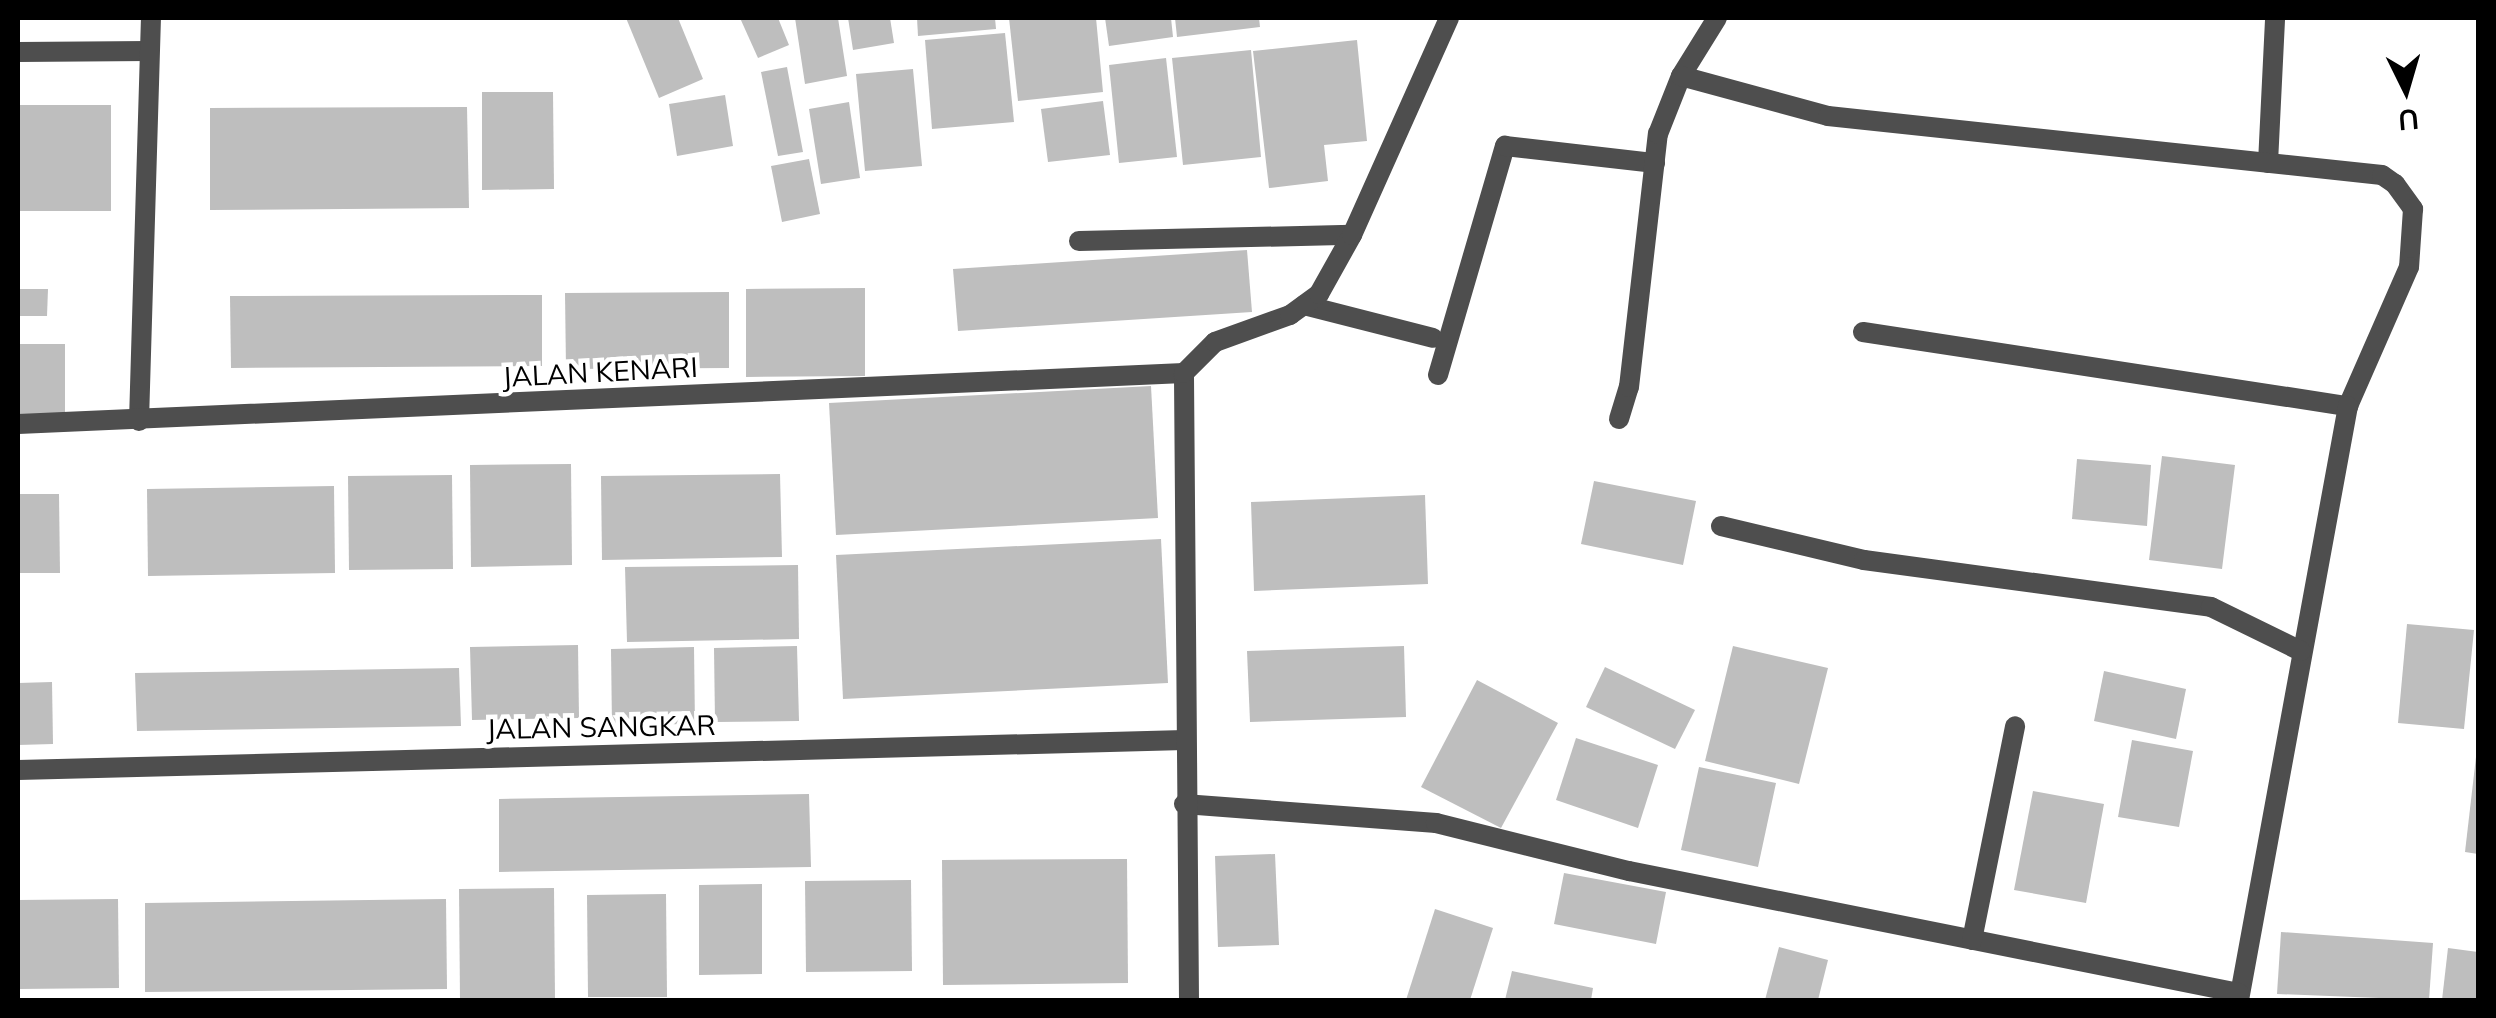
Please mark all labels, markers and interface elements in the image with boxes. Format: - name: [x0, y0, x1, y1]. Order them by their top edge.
- north arrow: [2356, 40, 2456, 140]
- text: U: [2397, 102, 2421, 139]
- street label: JALAN KENARI: [501, 350, 699, 394]
- street label: JALAN SANGKAR: [486, 708, 716, 746]

